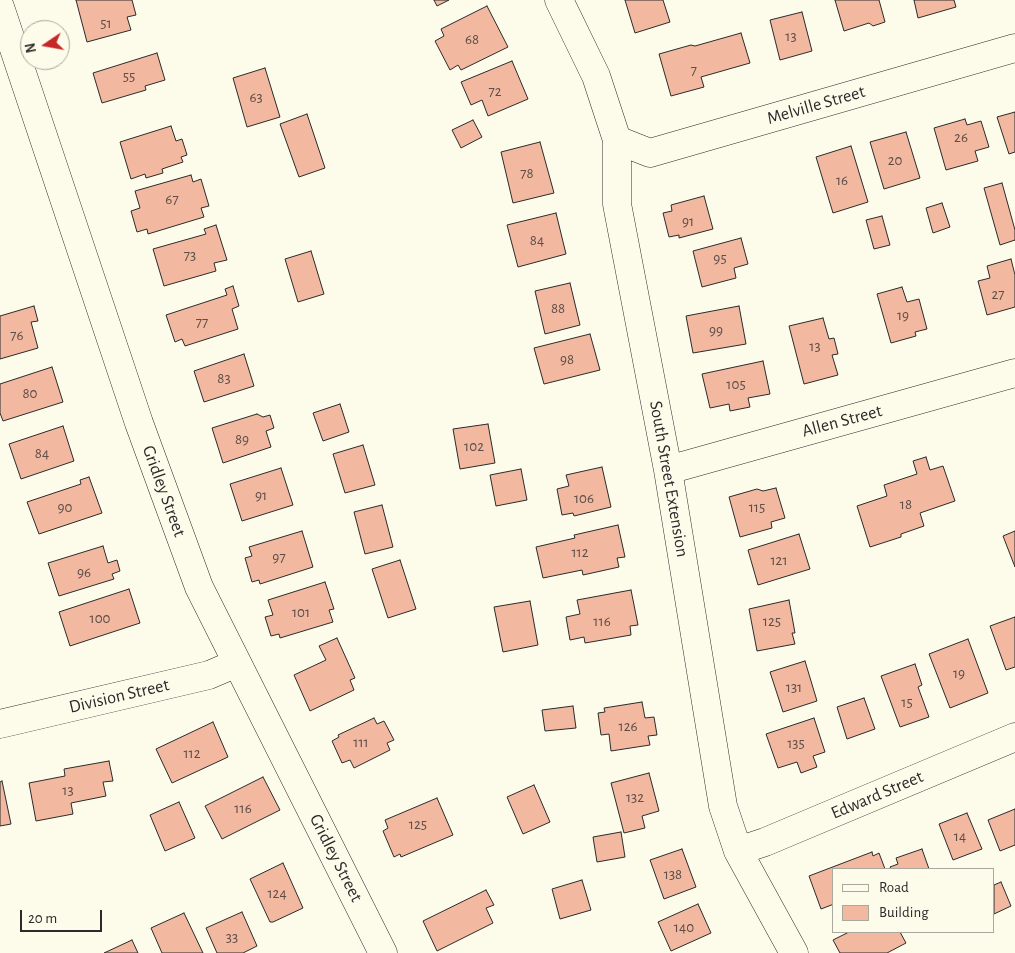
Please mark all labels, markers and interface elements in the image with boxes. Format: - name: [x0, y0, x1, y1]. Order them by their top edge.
- house number: 51: [100, 14, 112, 32]
- north arrow: [20, 20, 70, 70]
- house number: 13: [785, 27, 797, 45]
- house number: 68: [465, 30, 479, 48]
- text: N: [23, 42, 39, 54]
- house number: 7: [691, 61, 697, 79]
- house number: 55: [123, 67, 135, 85]
- street label: Melville Street: [764, 81, 868, 129]
- house number: 72: [488, 82, 502, 100]
- house number: 63: [249, 88, 263, 106]
- house number: 26: [954, 128, 968, 146]
- house number: 20: [888, 151, 902, 169]
- house number: 78: [520, 164, 534, 182]
- house number: 16: [836, 171, 848, 189]
- house number: 67: [165, 190, 179, 208]
- house number: 91: [682, 212, 694, 230]
- house number: 84: [530, 231, 544, 249]
- house number: 73: [184, 246, 196, 264]
- house number: 95: [713, 249, 727, 267]
- house number: 27: [991, 285, 1005, 303]
- house number: 88: [551, 299, 565, 317]
- house number: 19: [897, 306, 909, 324]
- house number: 77: [196, 313, 208, 331]
- house number: 99: [709, 321, 723, 339]
- house number: 76: [10, 326, 24, 344]
- house number: 13: [809, 337, 821, 355]
- house number: 98: [560, 350, 574, 368]
- house number: 83: [217, 369, 231, 387]
- house number: 105: [726, 375, 746, 393]
- house number: 80: [22, 384, 38, 402]
- street label: South Street Extension: [645, 399, 693, 559]
- street label: Allen Street: [799, 400, 885, 442]
- house number: 89: [235, 430, 249, 448]
- house number: 102: [464, 437, 484, 455]
- street label: Gridley Street: [137, 442, 191, 540]
- house number: 84: [35, 444, 49, 462]
- house number: 91: [255, 486, 267, 504]
- house number: 106: [574, 489, 594, 507]
- house number: 18: [900, 495, 912, 513]
- house number: 90: [58, 498, 72, 516]
- house number: 115: [749, 498, 765, 516]
- house number: 112: [571, 543, 589, 561]
- house number: 97: [272, 548, 286, 566]
- house number: 121: [770, 551, 788, 569]
- house number: 96: [77, 563, 91, 581]
- house number: 101: [292, 603, 310, 621]
- house number: 100: [90, 609, 110, 627]
- house number: 116: [593, 612, 611, 630]
- house number: 125: [763, 612, 781, 630]
- house number: 19: [953, 664, 965, 682]
- street label: Division Street: [67, 674, 171, 718]
- house number: 131: [786, 678, 802, 696]
- house number: 15: [901, 693, 913, 711]
- house number: 126: [618, 717, 638, 735]
- house number: 111: [353, 733, 369, 751]
- house number: 135: [787, 734, 805, 752]
- house number: 112: [183, 744, 201, 762]
- street label: Edward Street: [828, 766, 926, 824]
- house number: 13: [62, 781, 74, 799]
- house number: 132: [626, 788, 644, 806]
- house number: 116: [234, 799, 252, 817]
- street label: Gridley Street: [305, 810, 367, 906]
- house number: 125: [409, 815, 427, 833]
- house number: 14: [954, 827, 966, 845]
- house number: 138: [664, 865, 682, 883]
- legend: [832, 868, 995, 933]
- text: Road: [879, 880, 909, 895]
- house number: 124: [267, 884, 287, 902]
- scale bar: [22, 900, 105, 932]
- text: Building: [879, 905, 929, 920]
- text: 20 m: [28, 911, 57, 926]
- house number: 140: [674, 918, 694, 936]
- house number: 33: [226, 928, 238, 946]

